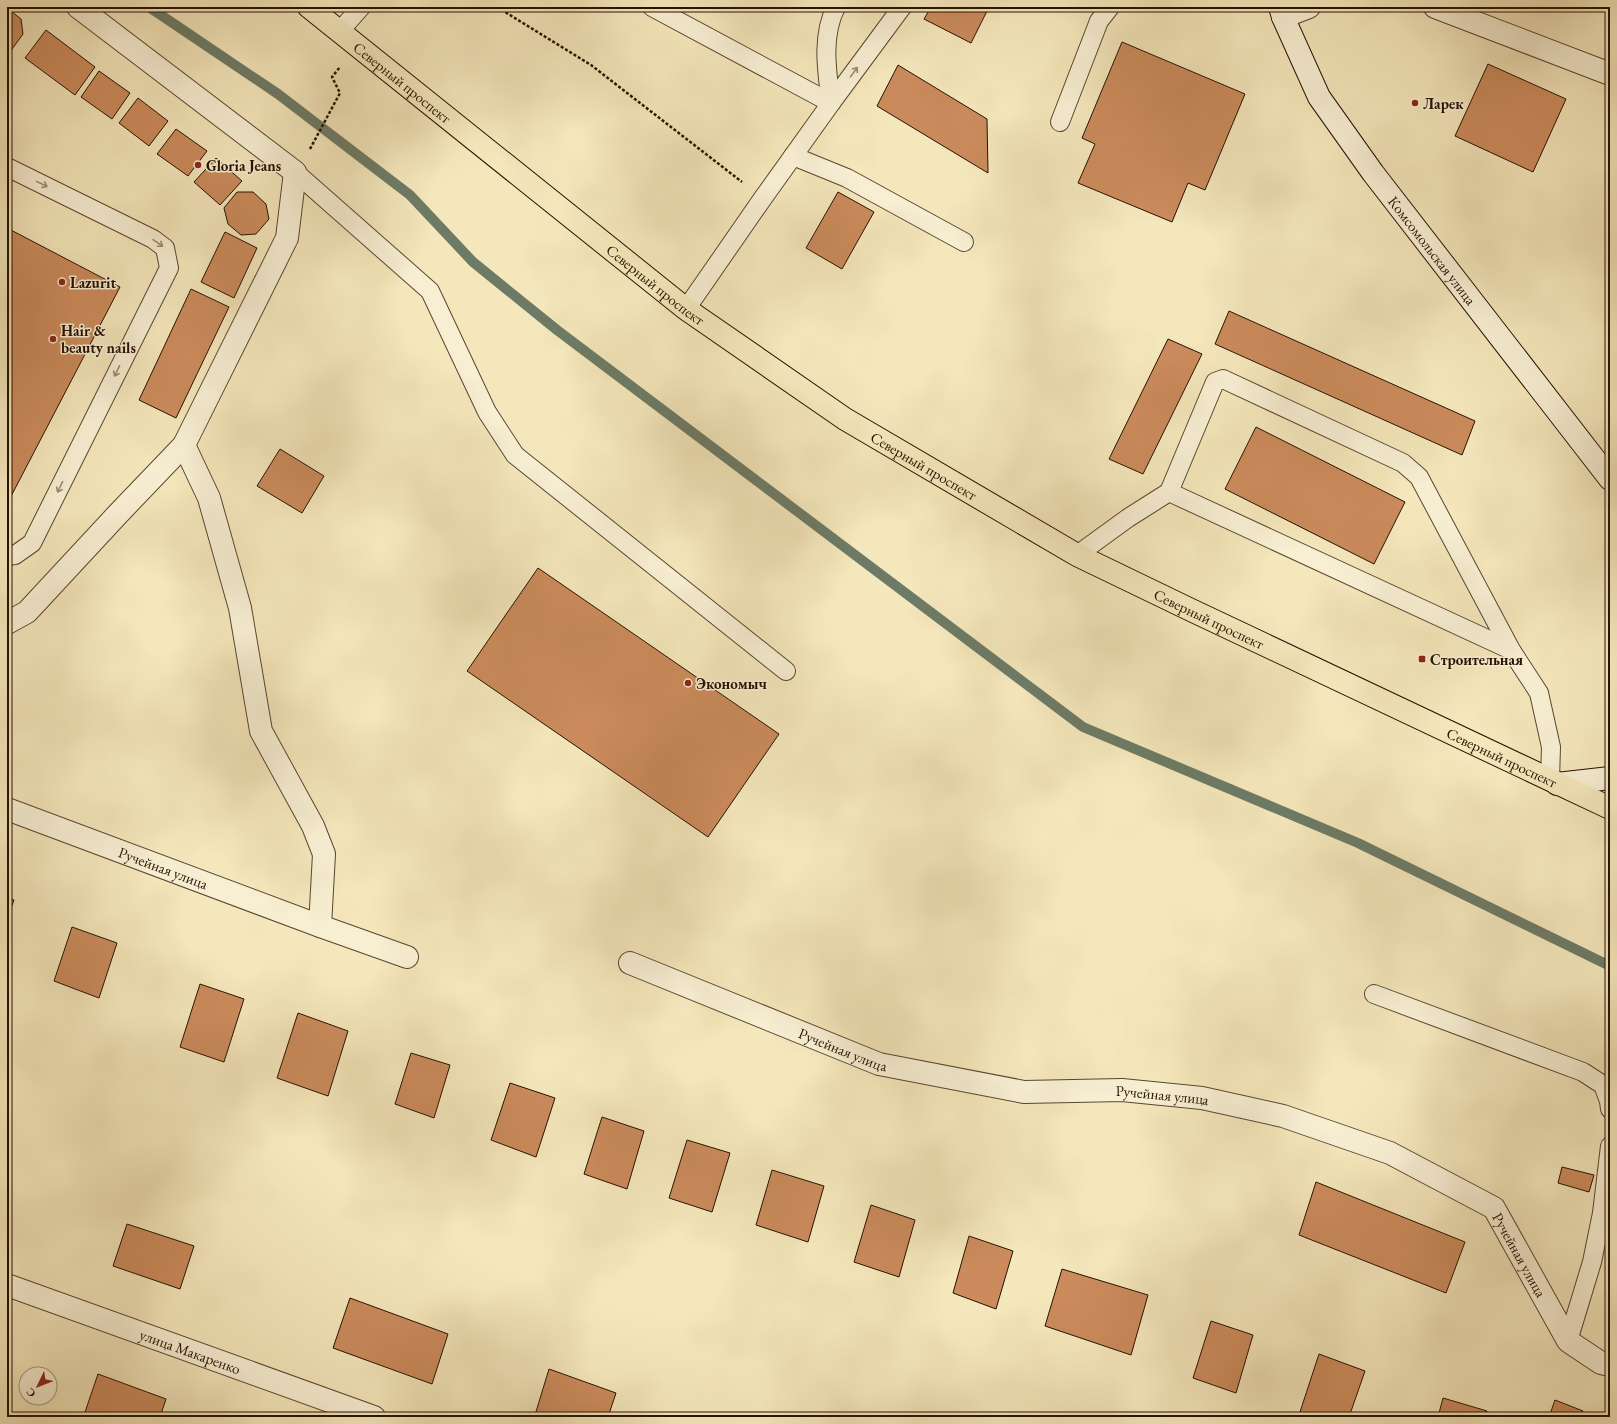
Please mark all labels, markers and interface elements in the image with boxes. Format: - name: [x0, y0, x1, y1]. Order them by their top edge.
- street label: Северный проспект: [350, 37, 455, 127]
- one-way arrow: [850, 67, 858, 78]
- place label: Ларек: [1423, 94, 1464, 113]
- marker: Ларек: [1410, 98, 1420, 108]
- place label: Gloria Jeans: [206, 156, 281, 175]
- marker: Gloria Jeans: [193, 160, 203, 170]
- one-way arrow: [36, 181, 48, 188]
- street label: Комсомольская улица: [1385, 192, 1481, 308]
- one-way arrow: [152, 239, 163, 247]
- street label: Северный проспект: [603, 240, 709, 329]
- place label: Lazurit: [70, 273, 117, 292]
- marker: Lazurit: [57, 277, 67, 287]
- place label: Hair & beauty nails: [61, 321, 136, 357]
- marker: Hair & beauty nails: [48, 334, 58, 344]
- one-way arrow: [113, 364, 121, 376]
- street label: Северный проспект: [868, 427, 981, 504]
- one-way arrow: [55, 481, 63, 493]
- street label: Северный проспект: [1151, 584, 1267, 653]
- place label: Строительная: [1430, 650, 1523, 669]
- marker: Строительная: [1417, 654, 1427, 664]
- place label: Экономыч: [696, 674, 767, 693]
- marker: Экономыч: [683, 678, 693, 688]
- street label: Северный проспект: [1444, 723, 1560, 791]
- street label: Ручейная улица: [116, 842, 211, 893]
- street label: Ручейная улица: [796, 1023, 889, 1075]
- street label: Ручейная улица: [1115, 1080, 1211, 1109]
- street label: Ручейная улица: [1489, 1209, 1551, 1300]
- street label: улица Макаренко: [137, 1324, 244, 1378]
- north arrow: [18, 1366, 58, 1406]
- text: С: [23, 1385, 38, 1400]

